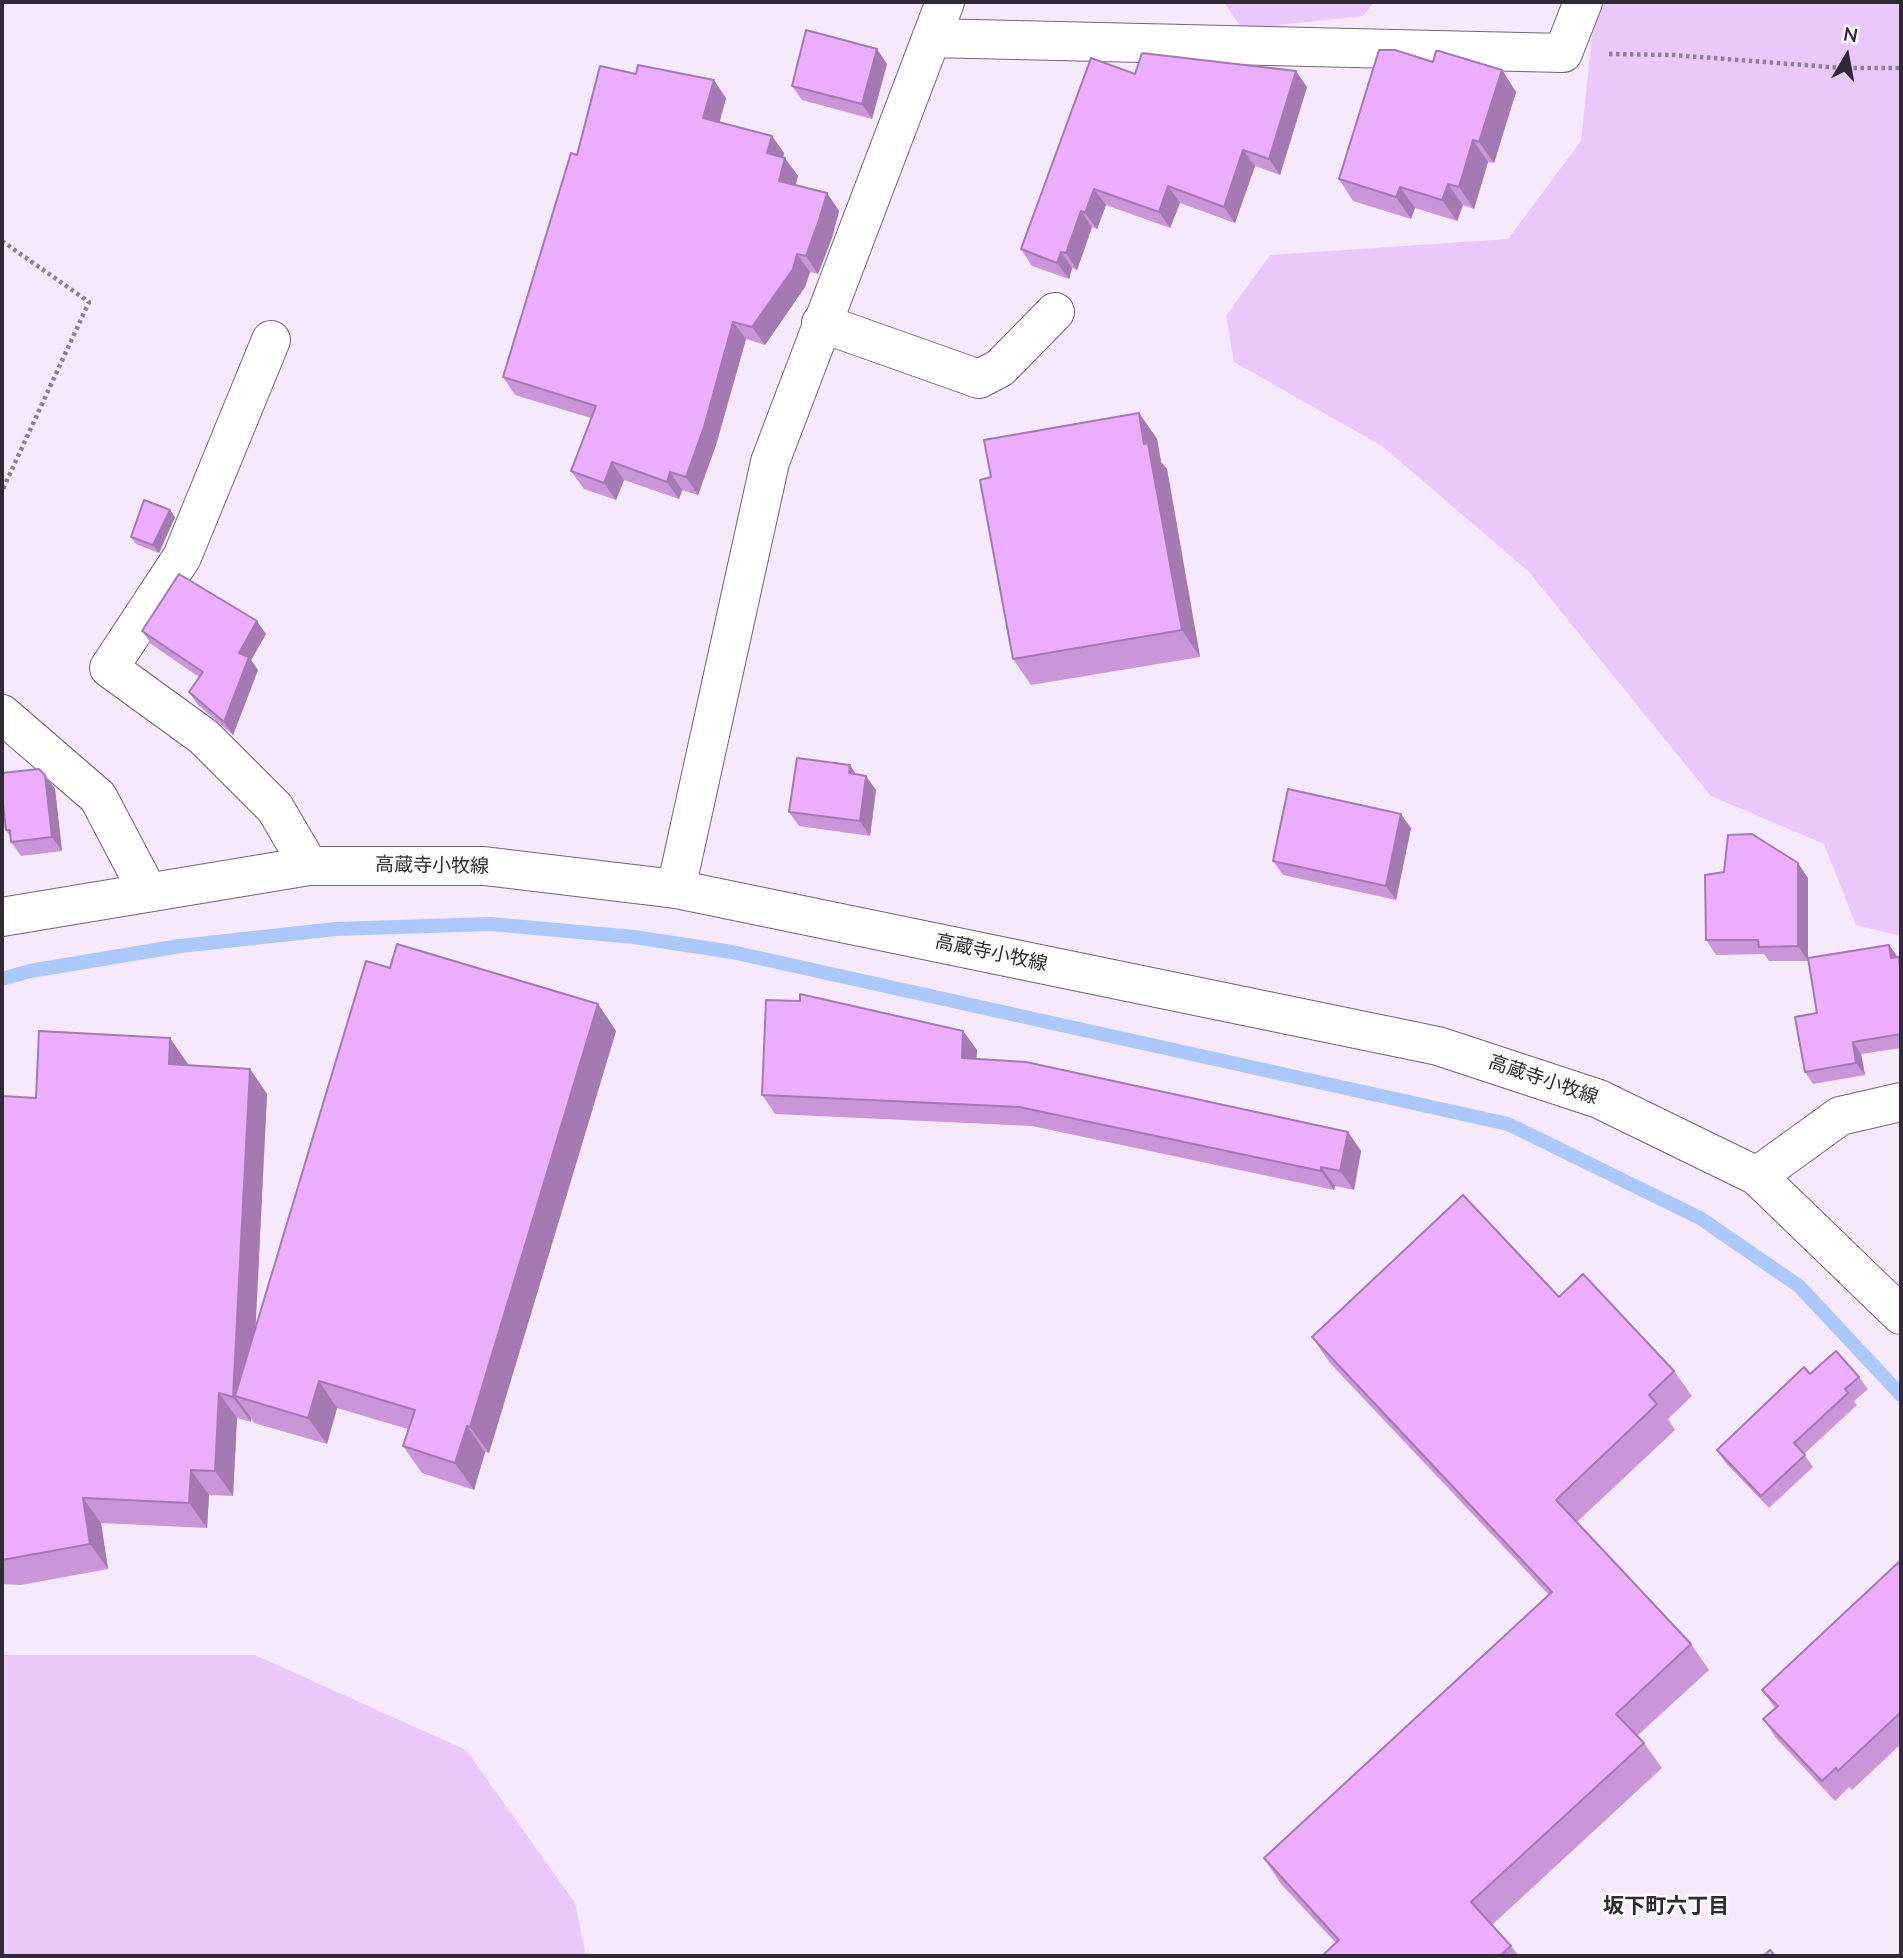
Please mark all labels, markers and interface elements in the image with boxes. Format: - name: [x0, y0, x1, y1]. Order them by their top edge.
- north arrow: [1812, 21, 1882, 91]
- text: N: [1841, 21, 1860, 49]
- street label: 高蔵寺小牧線: [375, 855, 489, 879]
- street label: 高蔵寺小牧線: [933, 931, 1049, 977]
- street label: 高蔵寺小牧線: [1485, 1052, 1601, 1110]
- district label: 坂下町六丁目: [1603, 1895, 1729, 1921]

